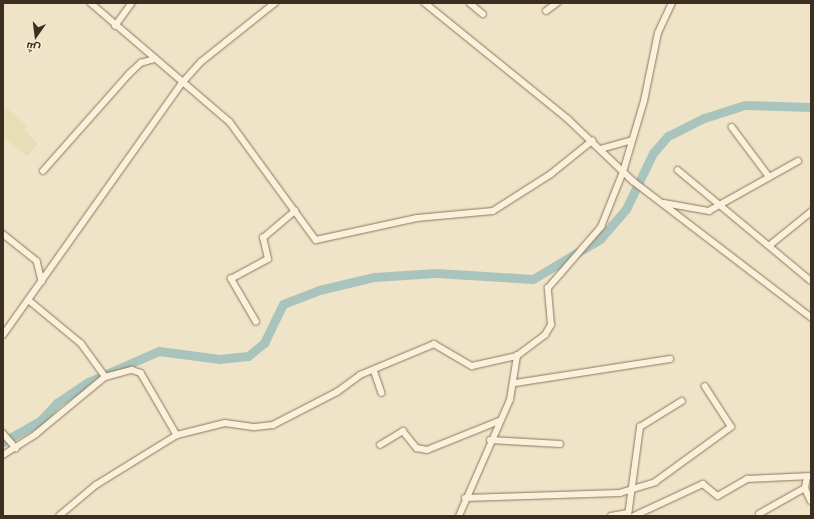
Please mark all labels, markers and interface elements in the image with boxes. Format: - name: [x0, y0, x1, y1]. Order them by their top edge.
- north arrow: [16, 16, 56, 56]
- text: ش: [24, 39, 42, 57]

